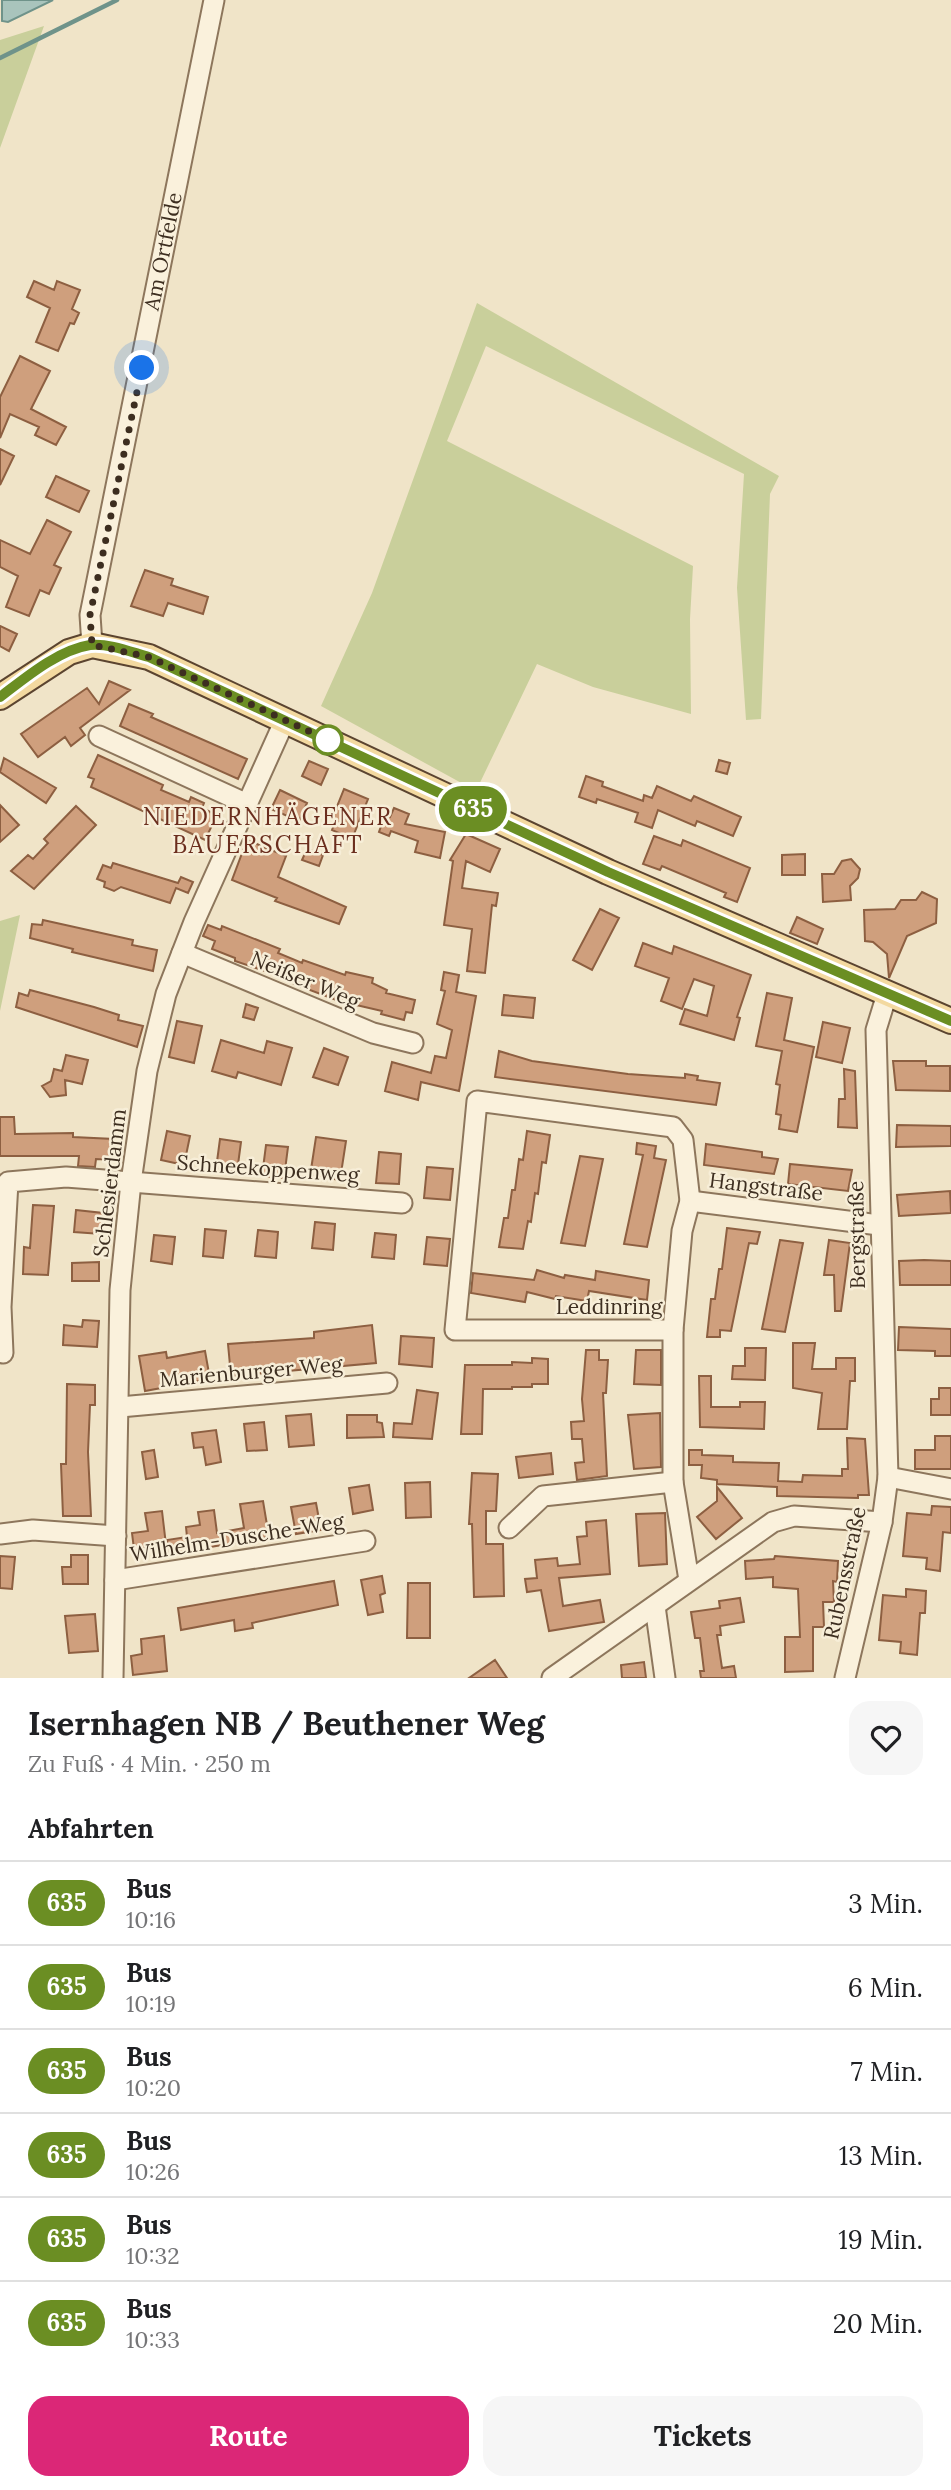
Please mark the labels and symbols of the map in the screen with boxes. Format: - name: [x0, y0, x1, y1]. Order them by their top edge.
- street label: Am Ortfelde: [138, 190, 188, 314]
- your location: [124, 350, 159, 385]
- unlabelled marker: [313, 725, 343, 755]
- line badge: 635: [433, 786, 513, 832]
- district label: NIEDERNHÄGENER BAUERSCHAFT: [143, 801, 393, 860]
- street label: Neißer Weg: [246, 944, 364, 1015]
- street label: Schlesierdamm: [87, 1107, 132, 1259]
- street label: Schneekoppenweg: [176, 1149, 361, 1188]
- street label: Hangstraße: [707, 1166, 825, 1207]
- street label: Bergstraße: [842, 1181, 871, 1289]
- street label: Leddinring: [556, 1293, 663, 1320]
- street label: Marienburger Weg: [158, 1350, 344, 1393]
- street label: Rubensstraße: [817, 1504, 872, 1642]
- street label: Wilhelm-Dusche-Weg: [128, 1507, 346, 1568]

